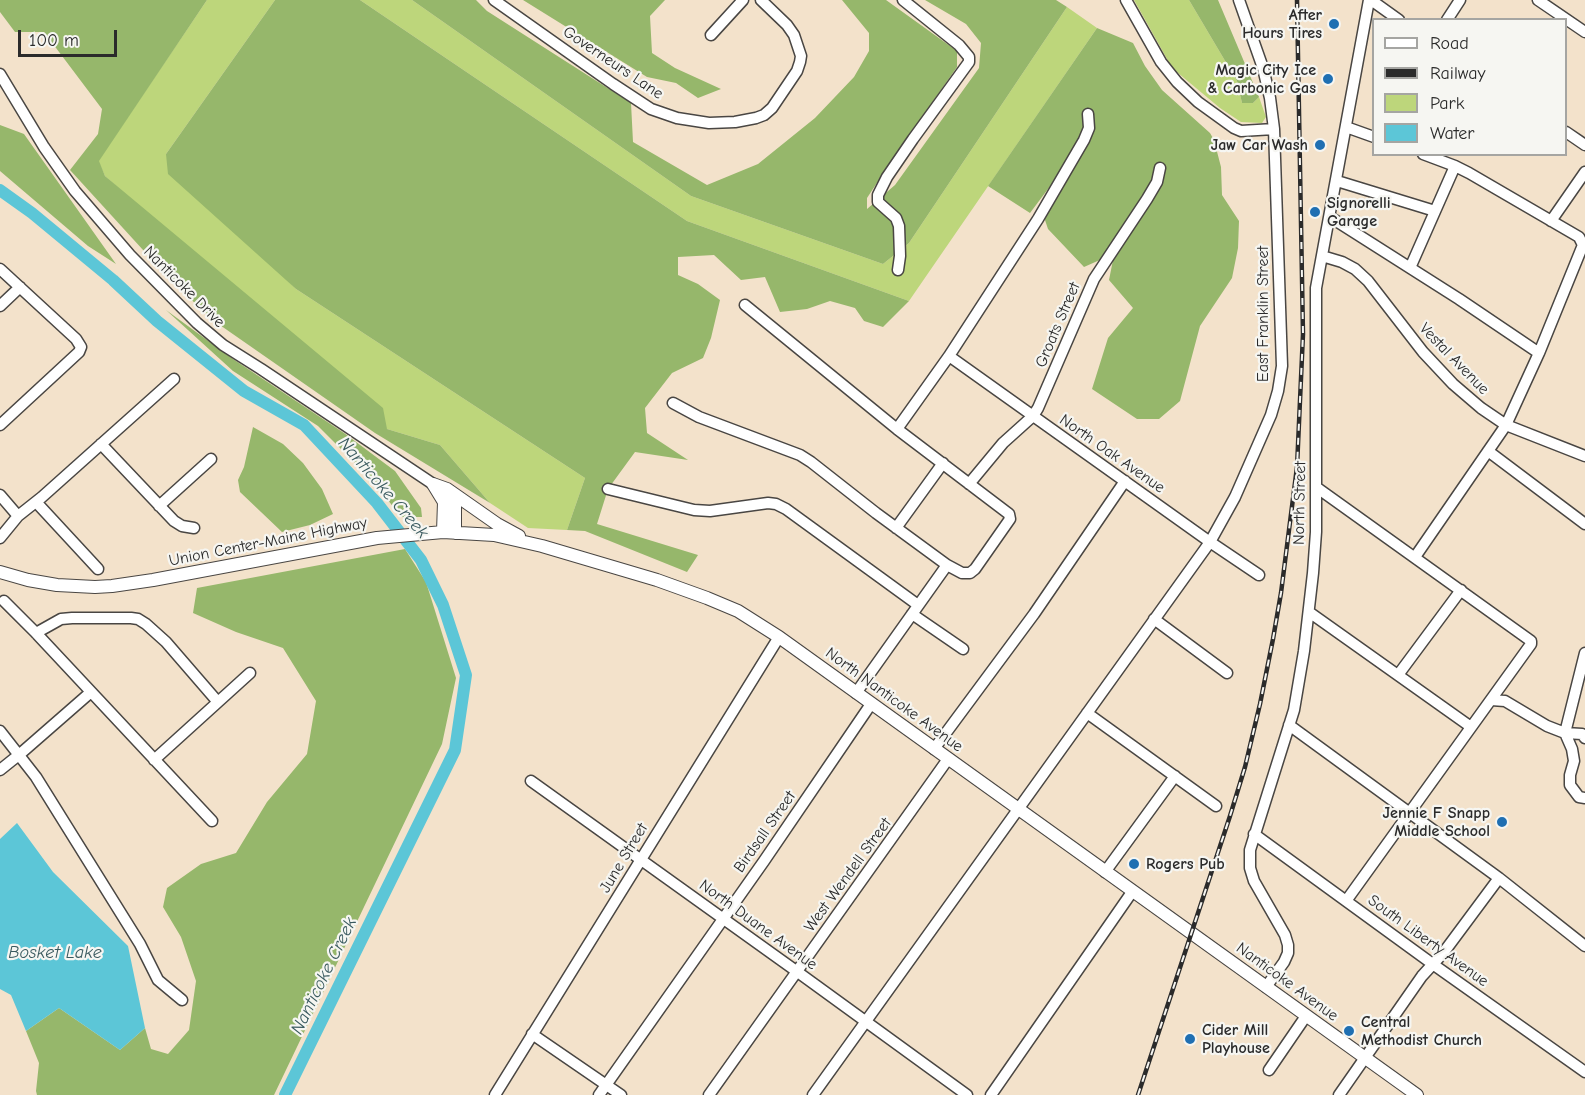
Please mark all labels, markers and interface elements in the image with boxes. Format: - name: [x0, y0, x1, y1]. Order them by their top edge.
- place label: After Hours Tires: [1242, 5, 1322, 43]
- marker: After Hours Tires: [1327, 17, 1341, 31]
- scale bar: [21, 18, 120, 56]
- legend: [1372, 18, 1567, 156]
- street label: Governeurs Lane: [559, 22, 667, 104]
- text: 100 m: [29, 30, 79, 51]
- text: Road: [1430, 33, 1469, 54]
- place label: Magic City Ice & Carbonic Gas: [1207, 60, 1316, 98]
- text: Railway: [1430, 63, 1486, 84]
- marker: Magic City Ice & Carbonic Gas: [1321, 72, 1335, 86]
- text: Park: [1430, 93, 1464, 114]
- text: Water: [1430, 123, 1474, 144]
- place label: Jaw Car Wash: [1211, 135, 1308, 155]
- marker: Jaw Car Wash: [1313, 138, 1327, 152]
- place label: Signorelli Garage: [1327, 193, 1391, 231]
- marker: Signorelli Garage: [1308, 205, 1322, 219]
- street label: Nanticoke Drive: [139, 242, 229, 332]
- street label: East Franklin Street: [1253, 246, 1273, 382]
- street label: Groats Street: [1031, 279, 1085, 371]
- street label: Vestal Avenue: [1415, 319, 1493, 399]
- street label: North Oak Avenue: [1056, 411, 1168, 497]
- water label: Nanticoke Creek: [333, 433, 433, 543]
- street label: North Street: [1290, 461, 1310, 545]
- street label: Union Center-Maine Highway: [167, 513, 369, 571]
- street label: North Nanticoke Avenue: [821, 644, 967, 756]
- street label: Birdsall Street: [730, 788, 800, 876]
- place label: Jennie F Snapp Middle School: [1383, 803, 1490, 841]
- street label: West Wendell Street: [800, 814, 896, 936]
- marker: Jennie F Snapp Middle School: [1495, 815, 1509, 829]
- street label: June Street: [596, 820, 652, 896]
- place label: Rogers Pub: [1146, 854, 1225, 874]
- marker: Rogers Pub: [1127, 857, 1141, 871]
- street label: North Duane Avenue: [695, 876, 821, 974]
- street label: South Liberty Avenue: [1364, 891, 1492, 991]
- water label: Nanticoke Creek: [286, 914, 362, 1038]
- street label: Nanticoke Avenue: [1232, 939, 1342, 1025]
- water label: Bosket Lake: [8, 942, 102, 964]
- place label: Central Methodist Church: [1361, 1012, 1482, 1050]
- place label: Cider Mill Playhouse: [1202, 1020, 1270, 1058]
- marker: Central Methodist Church: [1342, 1024, 1356, 1038]
- marker: Cider Mill Playhouse: [1183, 1032, 1197, 1046]

